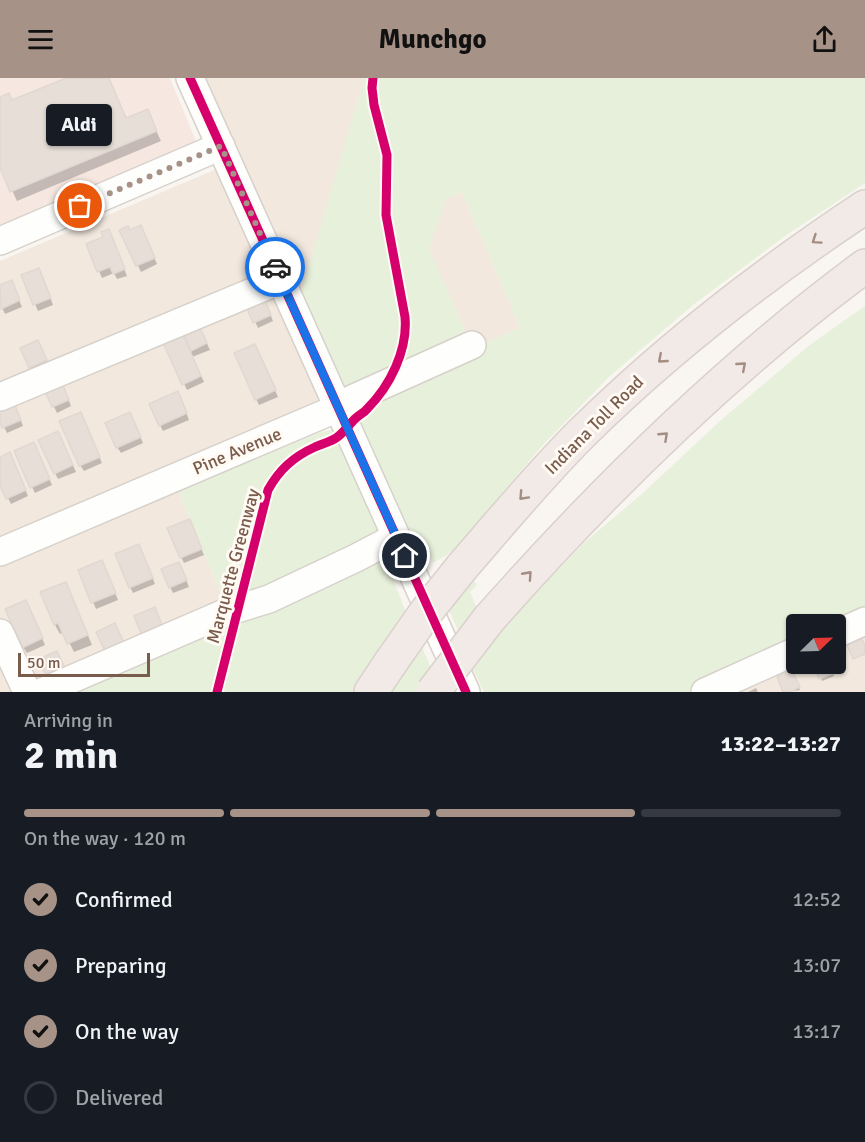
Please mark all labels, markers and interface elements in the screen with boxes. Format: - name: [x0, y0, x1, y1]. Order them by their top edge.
- icon: menu: [24, 23, 57, 56]
- text: Munchgo: [378, 23, 487, 56]
- icon: share: [808, 23, 841, 56]
- callout: Aldi: [47, 104, 113, 146]
- text: Aldi: [61, 112, 97, 137]
- pin: [54, 180, 105, 231]
- icon: bag: [63, 189, 96, 222]
- one-way arrow: [812, 232, 823, 243]
- courier: [245, 237, 305, 297]
- icon: car: [259, 251, 292, 284]
- one-way arrow: [658, 352, 669, 363]
- one-way arrow: [735, 362, 746, 373]
- street label: Indiana Toll Road: [540, 371, 648, 479]
- street label: Pine Avenue: [189, 422, 285, 480]
- one-way arrow: [657, 432, 668, 443]
- street label: Marquette Greenway: [202, 486, 264, 646]
- one-way arrow: [519, 489, 530, 499]
- pin: [379, 530, 430, 581]
- icon: home: [388, 539, 421, 572]
- one-way arrow: [521, 572, 532, 582]
- north arrow: [786, 614, 846, 674]
- map controls: [786, 614, 846, 674]
- scale bar: [18, 650, 150, 678]
- text: 50 m: [27, 653, 61, 673]
- text: Arriving in: [24, 708, 113, 733]
- text: 13:22–13:27: [721, 730, 841, 757]
- text: 2 min: [24, 731, 118, 779]
- text: On the way · 120 m: [24, 826, 186, 851]
- icon: check: [24, 883, 57, 916]
- text: Confirmed: [75, 886, 173, 913]
- text: 12:52: [792, 887, 841, 912]
- icon: check: [24, 949, 57, 982]
- text: Preparing: [75, 952, 167, 979]
- text: 13:07: [792, 953, 841, 978]
- icon: check: [24, 1015, 57, 1048]
- text: On the way: [75, 1018, 179, 1045]
- text: 13:17: [792, 1019, 841, 1044]
- text: Delivered: [75, 1084, 163, 1111]

